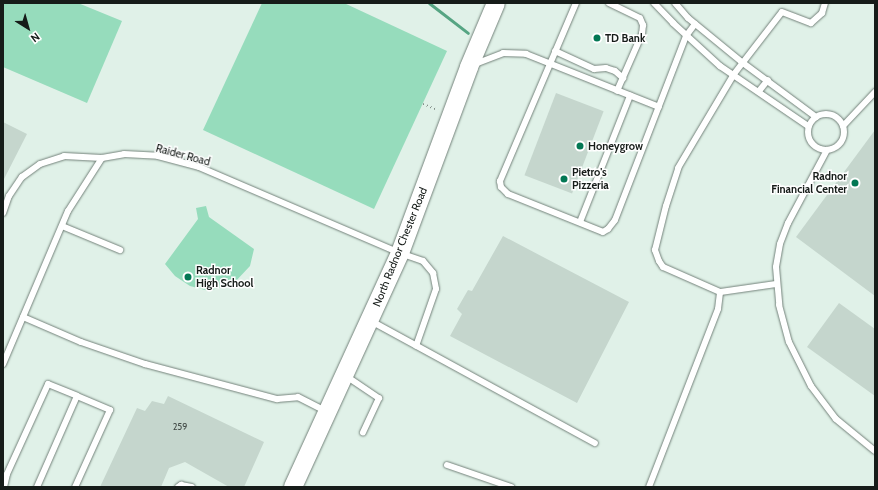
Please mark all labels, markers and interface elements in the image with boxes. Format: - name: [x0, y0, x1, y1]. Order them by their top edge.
- north arrow: [8, 8, 48, 48]
- text: N: [28, 30, 43, 46]
- place label: TD Bank: [605, 31, 645, 45]
- marker: TD Bank: [592, 33, 602, 43]
- place label: Honeygrow: [588, 139, 643, 153]
- street label: Raider Road: [154, 141, 212, 169]
- marker: Honeygrow: [575, 141, 585, 151]
- place label: Pietro's Pizzeria: [572, 166, 609, 192]
- place label: Radnor Financial Center: [771, 170, 847, 196]
- marker: Pietro's Pizzeria: [559, 174, 569, 184]
- marker: Radnor Financial Center: [850, 178, 860, 188]
- street label: North Radnor Chester Road: [370, 185, 430, 309]
- place label: Radnor High School: [196, 264, 253, 290]
- marker: Radnor High School: [183, 272, 193, 282]
- house number: 259: [173, 422, 187, 432]

